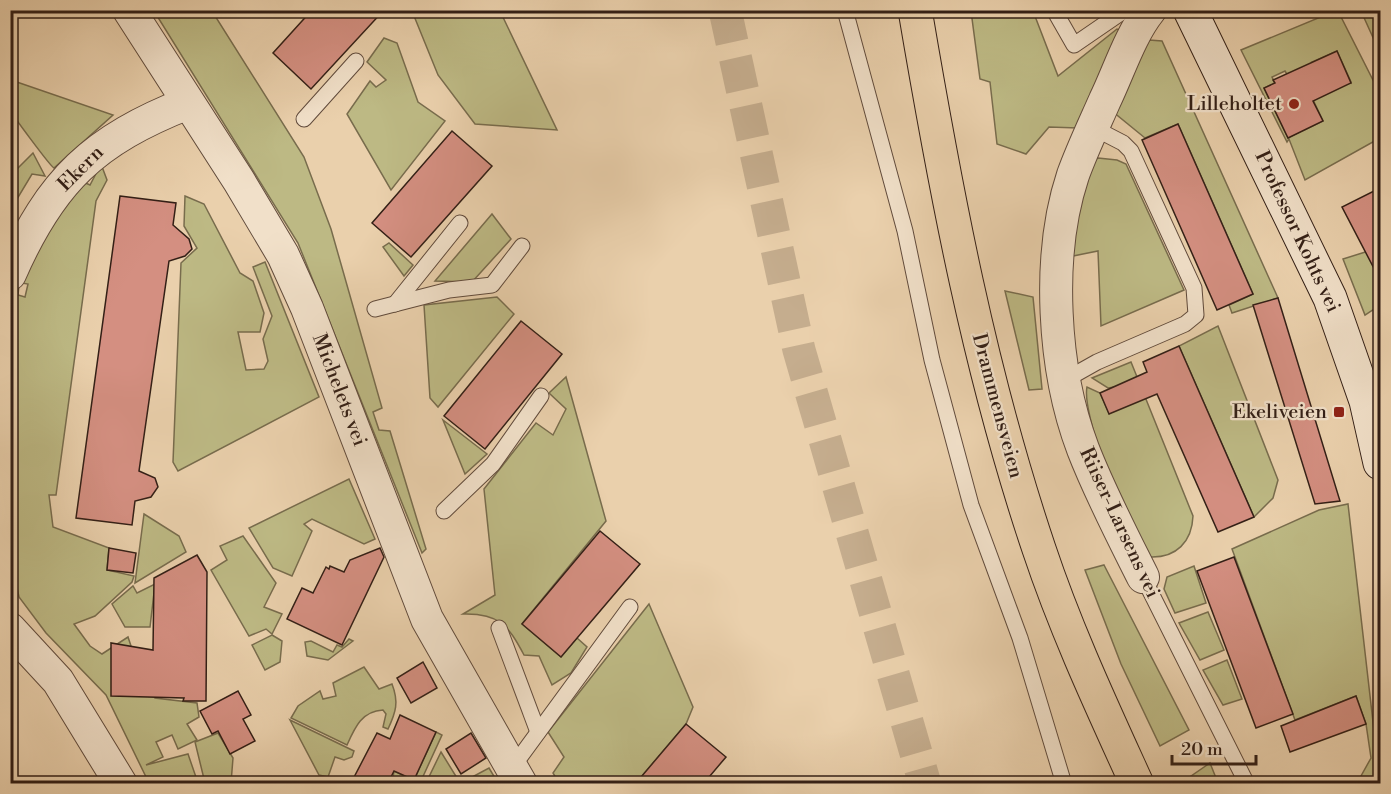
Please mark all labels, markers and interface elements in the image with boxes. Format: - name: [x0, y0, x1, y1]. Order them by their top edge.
- place label: Lilleholtet: [1187, 92, 1282, 117]
- marker: Lilleholtet: [1287, 97, 1301, 111]
- street label: Ekern: [53, 141, 109, 197]
- street label: Professor Kohts vei: [1249, 147, 1346, 317]
- street label: Michelets vei: [306, 330, 372, 450]
- street label: Drammensveien: [966, 331, 1028, 481]
- place label: Ekeliveien: [1232, 400, 1327, 425]
- marker: Ekeliveien: [1332, 405, 1346, 419]
- street label: Riiser-Larsens vei: [1073, 444, 1165, 603]
- scale bar: [1172, 728, 1256, 766]
- text: 20 m: [1181, 738, 1223, 761]

